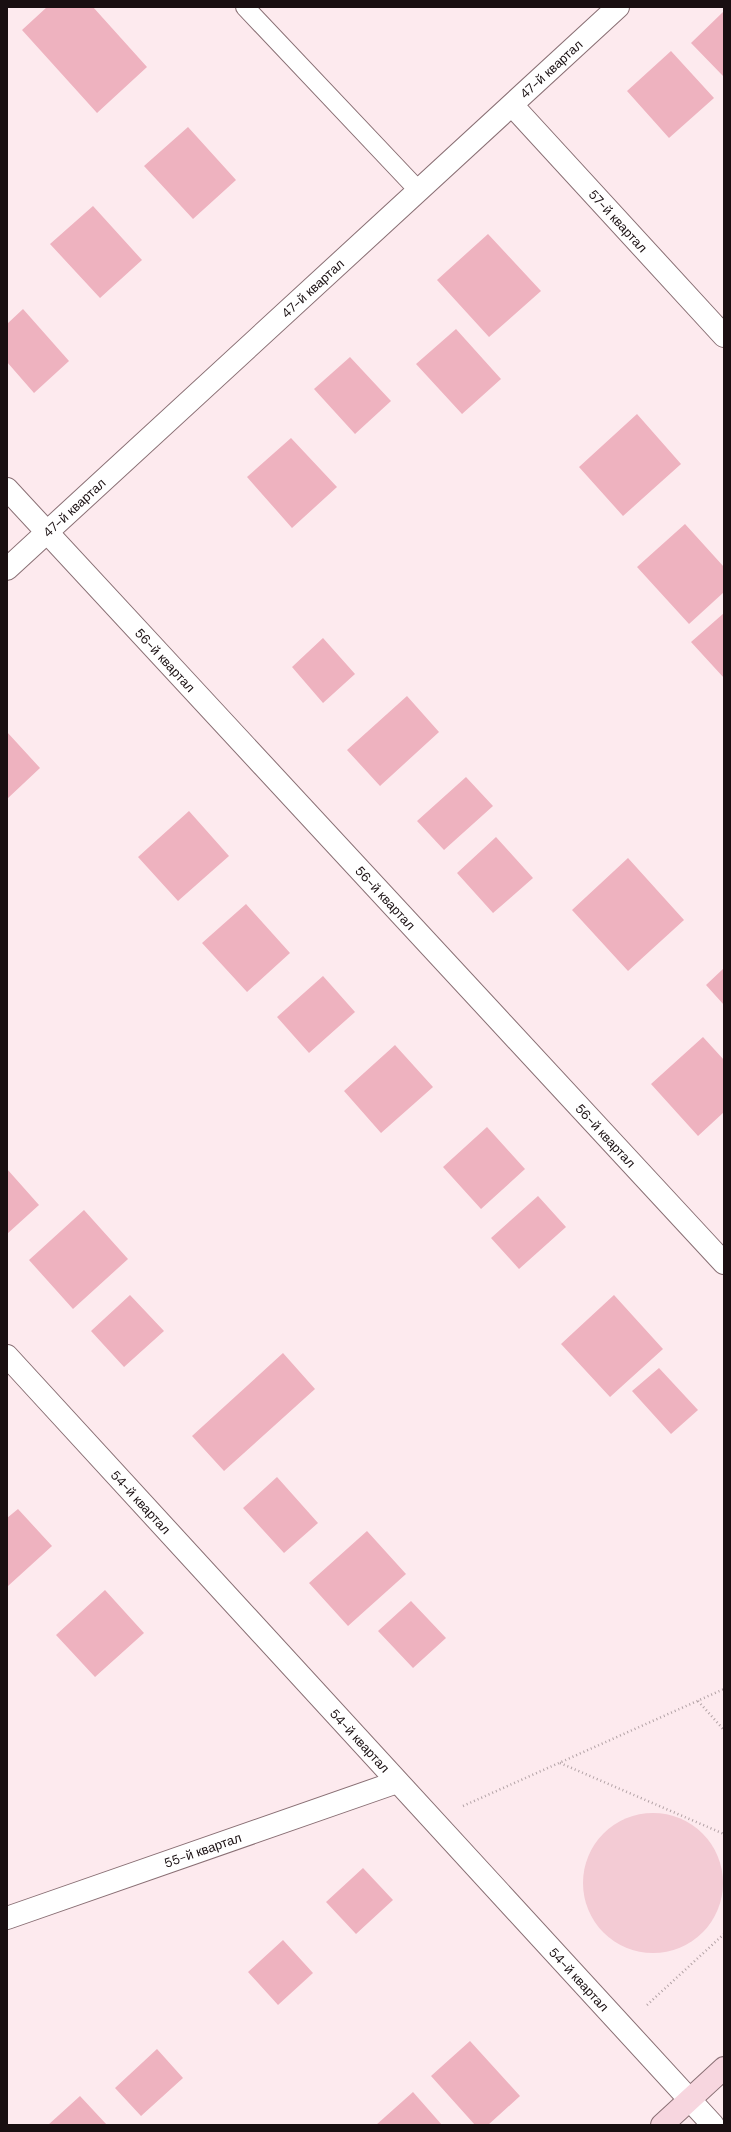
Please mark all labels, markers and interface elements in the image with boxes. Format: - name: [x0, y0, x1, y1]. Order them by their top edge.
- street label: 47-й квартал: [516, 36, 586, 102]
- street label: 57-й квартал: [585, 186, 651, 256]
- street label: 47-й квартал: [277, 255, 347, 321]
- street label: 47-й квартал: [39, 474, 109, 541]
- street label: 56-й квартал: [132, 624, 199, 695]
- street label: 56-й квартал: [352, 862, 419, 933]
- street label: 56-й квартал: [572, 1100, 640, 1171]
- street label: 54-й квартал: [107, 1466, 175, 1537]
- street label: 54-й квартал: [326, 1705, 394, 1776]
- street label: 55-й квартал: [161, 1828, 243, 1871]
- street label: 54-й квартал: [546, 1944, 613, 2015]

